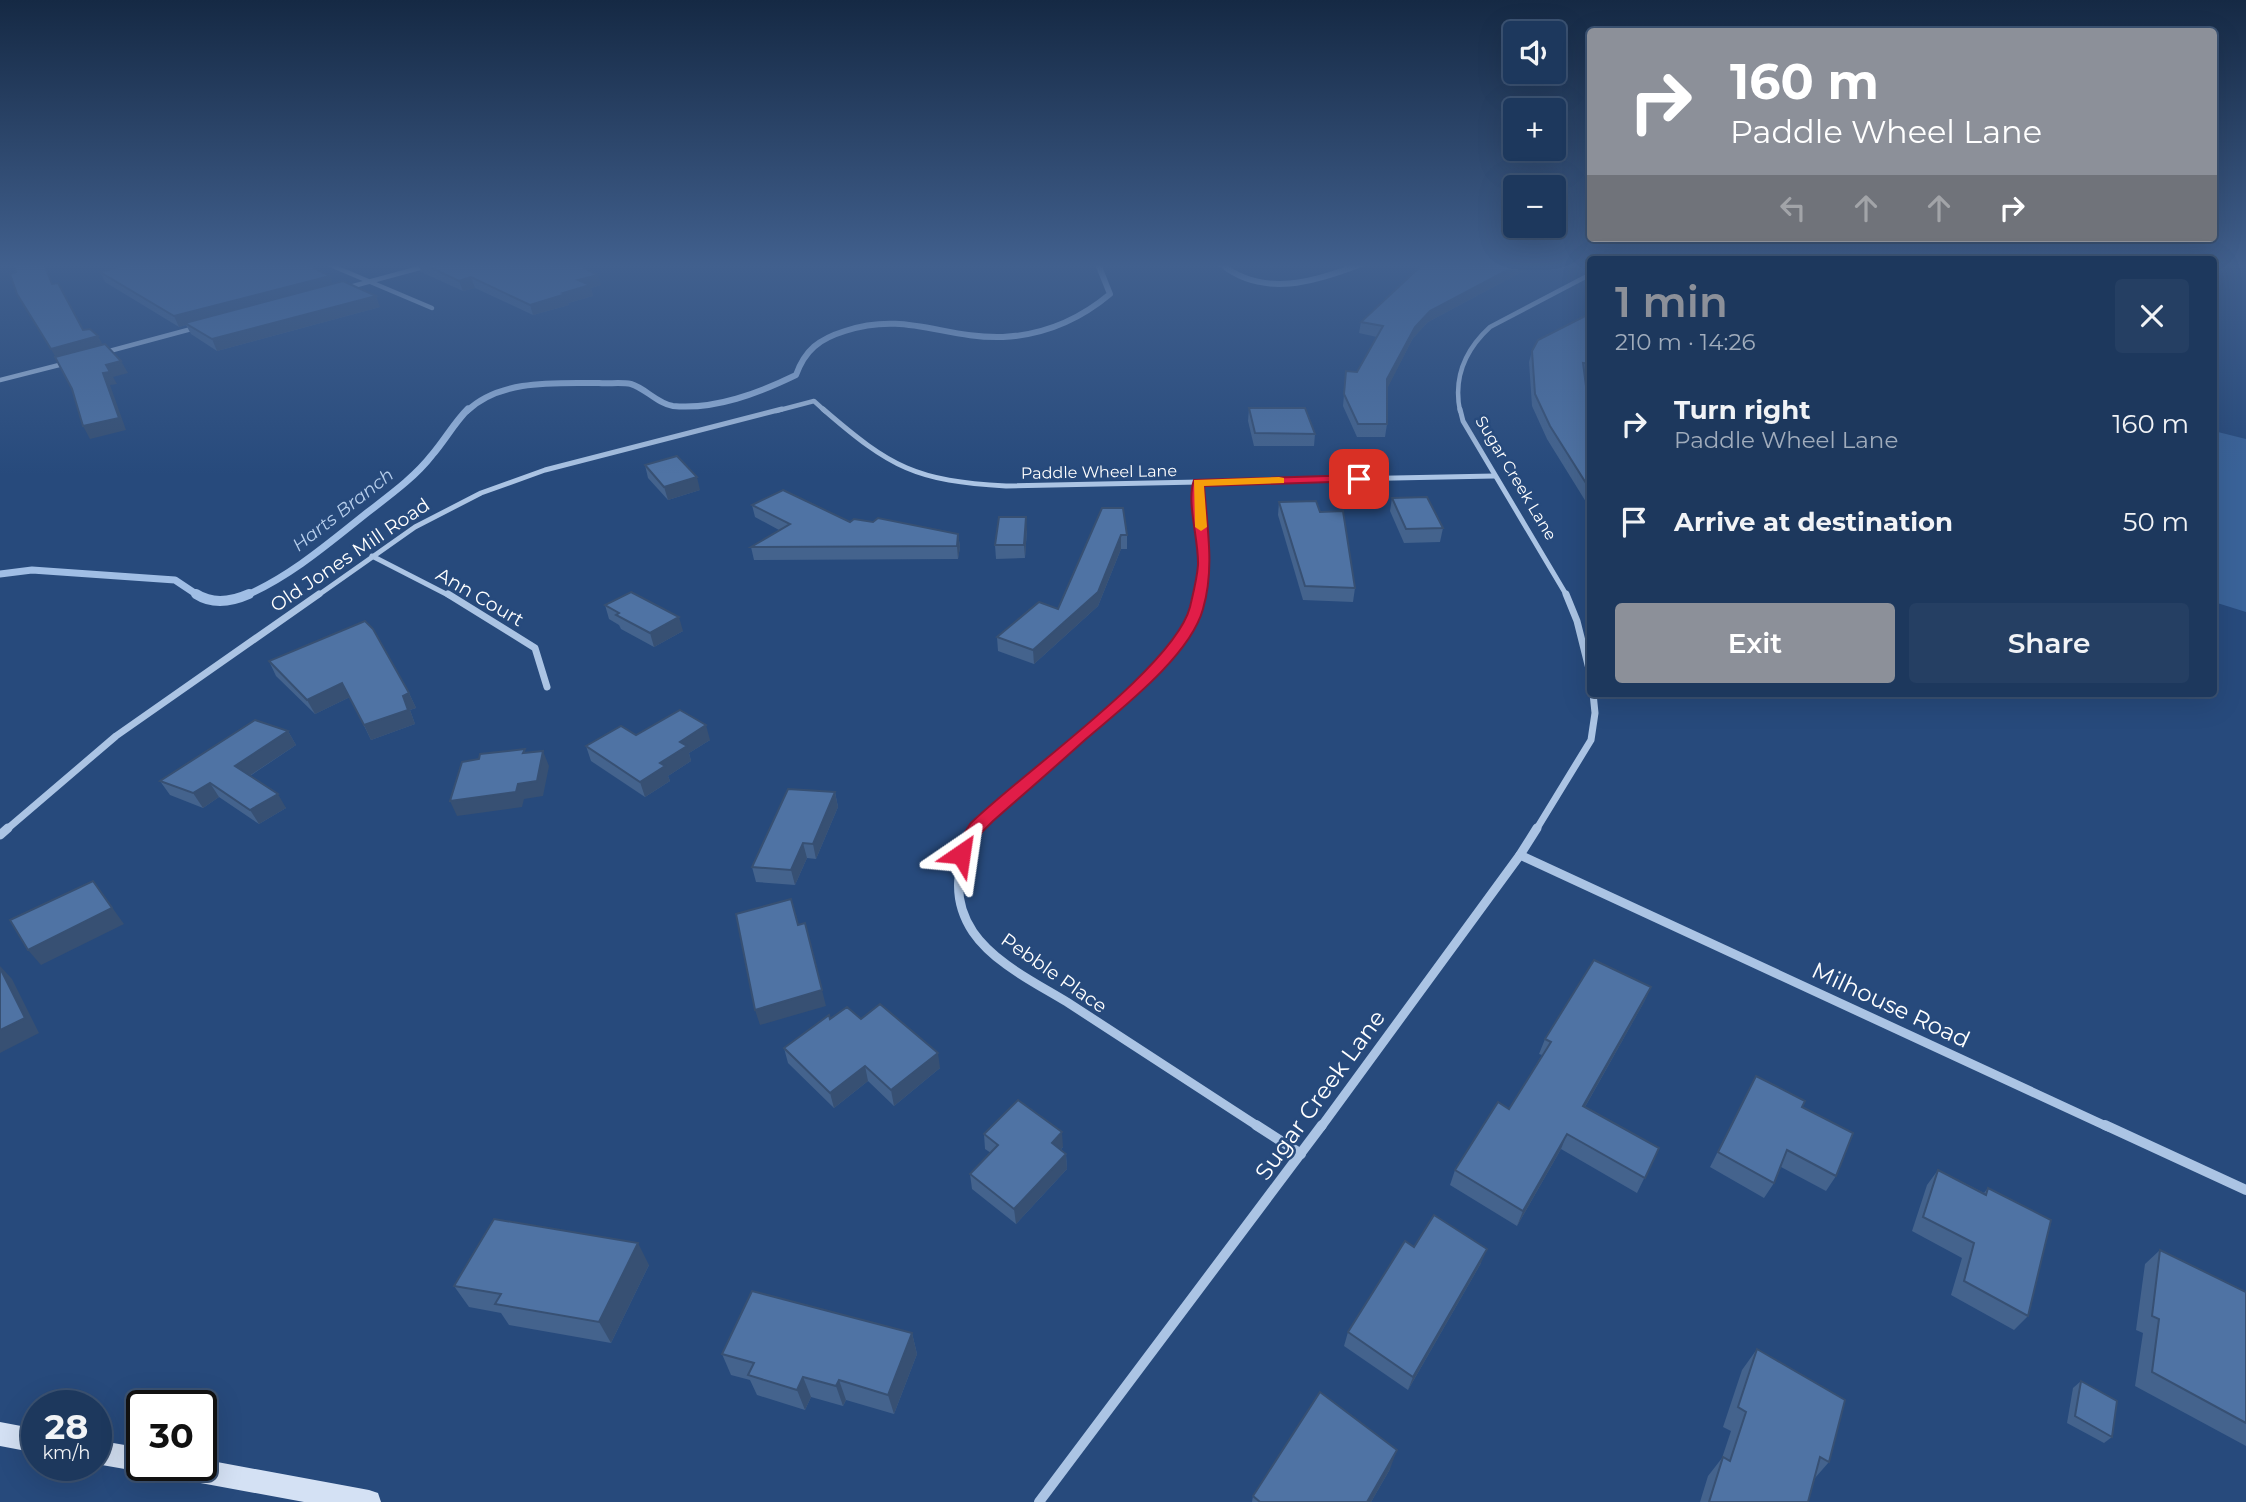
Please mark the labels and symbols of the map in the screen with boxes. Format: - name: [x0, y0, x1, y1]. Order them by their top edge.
- street label: Sugar Creek Lane: [1471, 412, 1561, 544]
- pin: [1329, 449, 1389, 509]
- street label: Paddle Wheel Lane: [1021, 461, 1177, 483]
- water label: Harts Branch: [288, 464, 398, 556]
- street label: Old Jones Mill Road: [266, 493, 434, 617]
- street label: Ann Court: [432, 563, 528, 632]
- position arrow: [924, 817, 998, 891]
- street label: Pebble Place: [997, 928, 1111, 1018]
- street label: Milhouse Road: [1808, 956, 1974, 1054]
- street label: Sugar Creek Lane: [1249, 1004, 1391, 1186]
- speed limit sign: 30: [126, 1390, 217, 1481]

